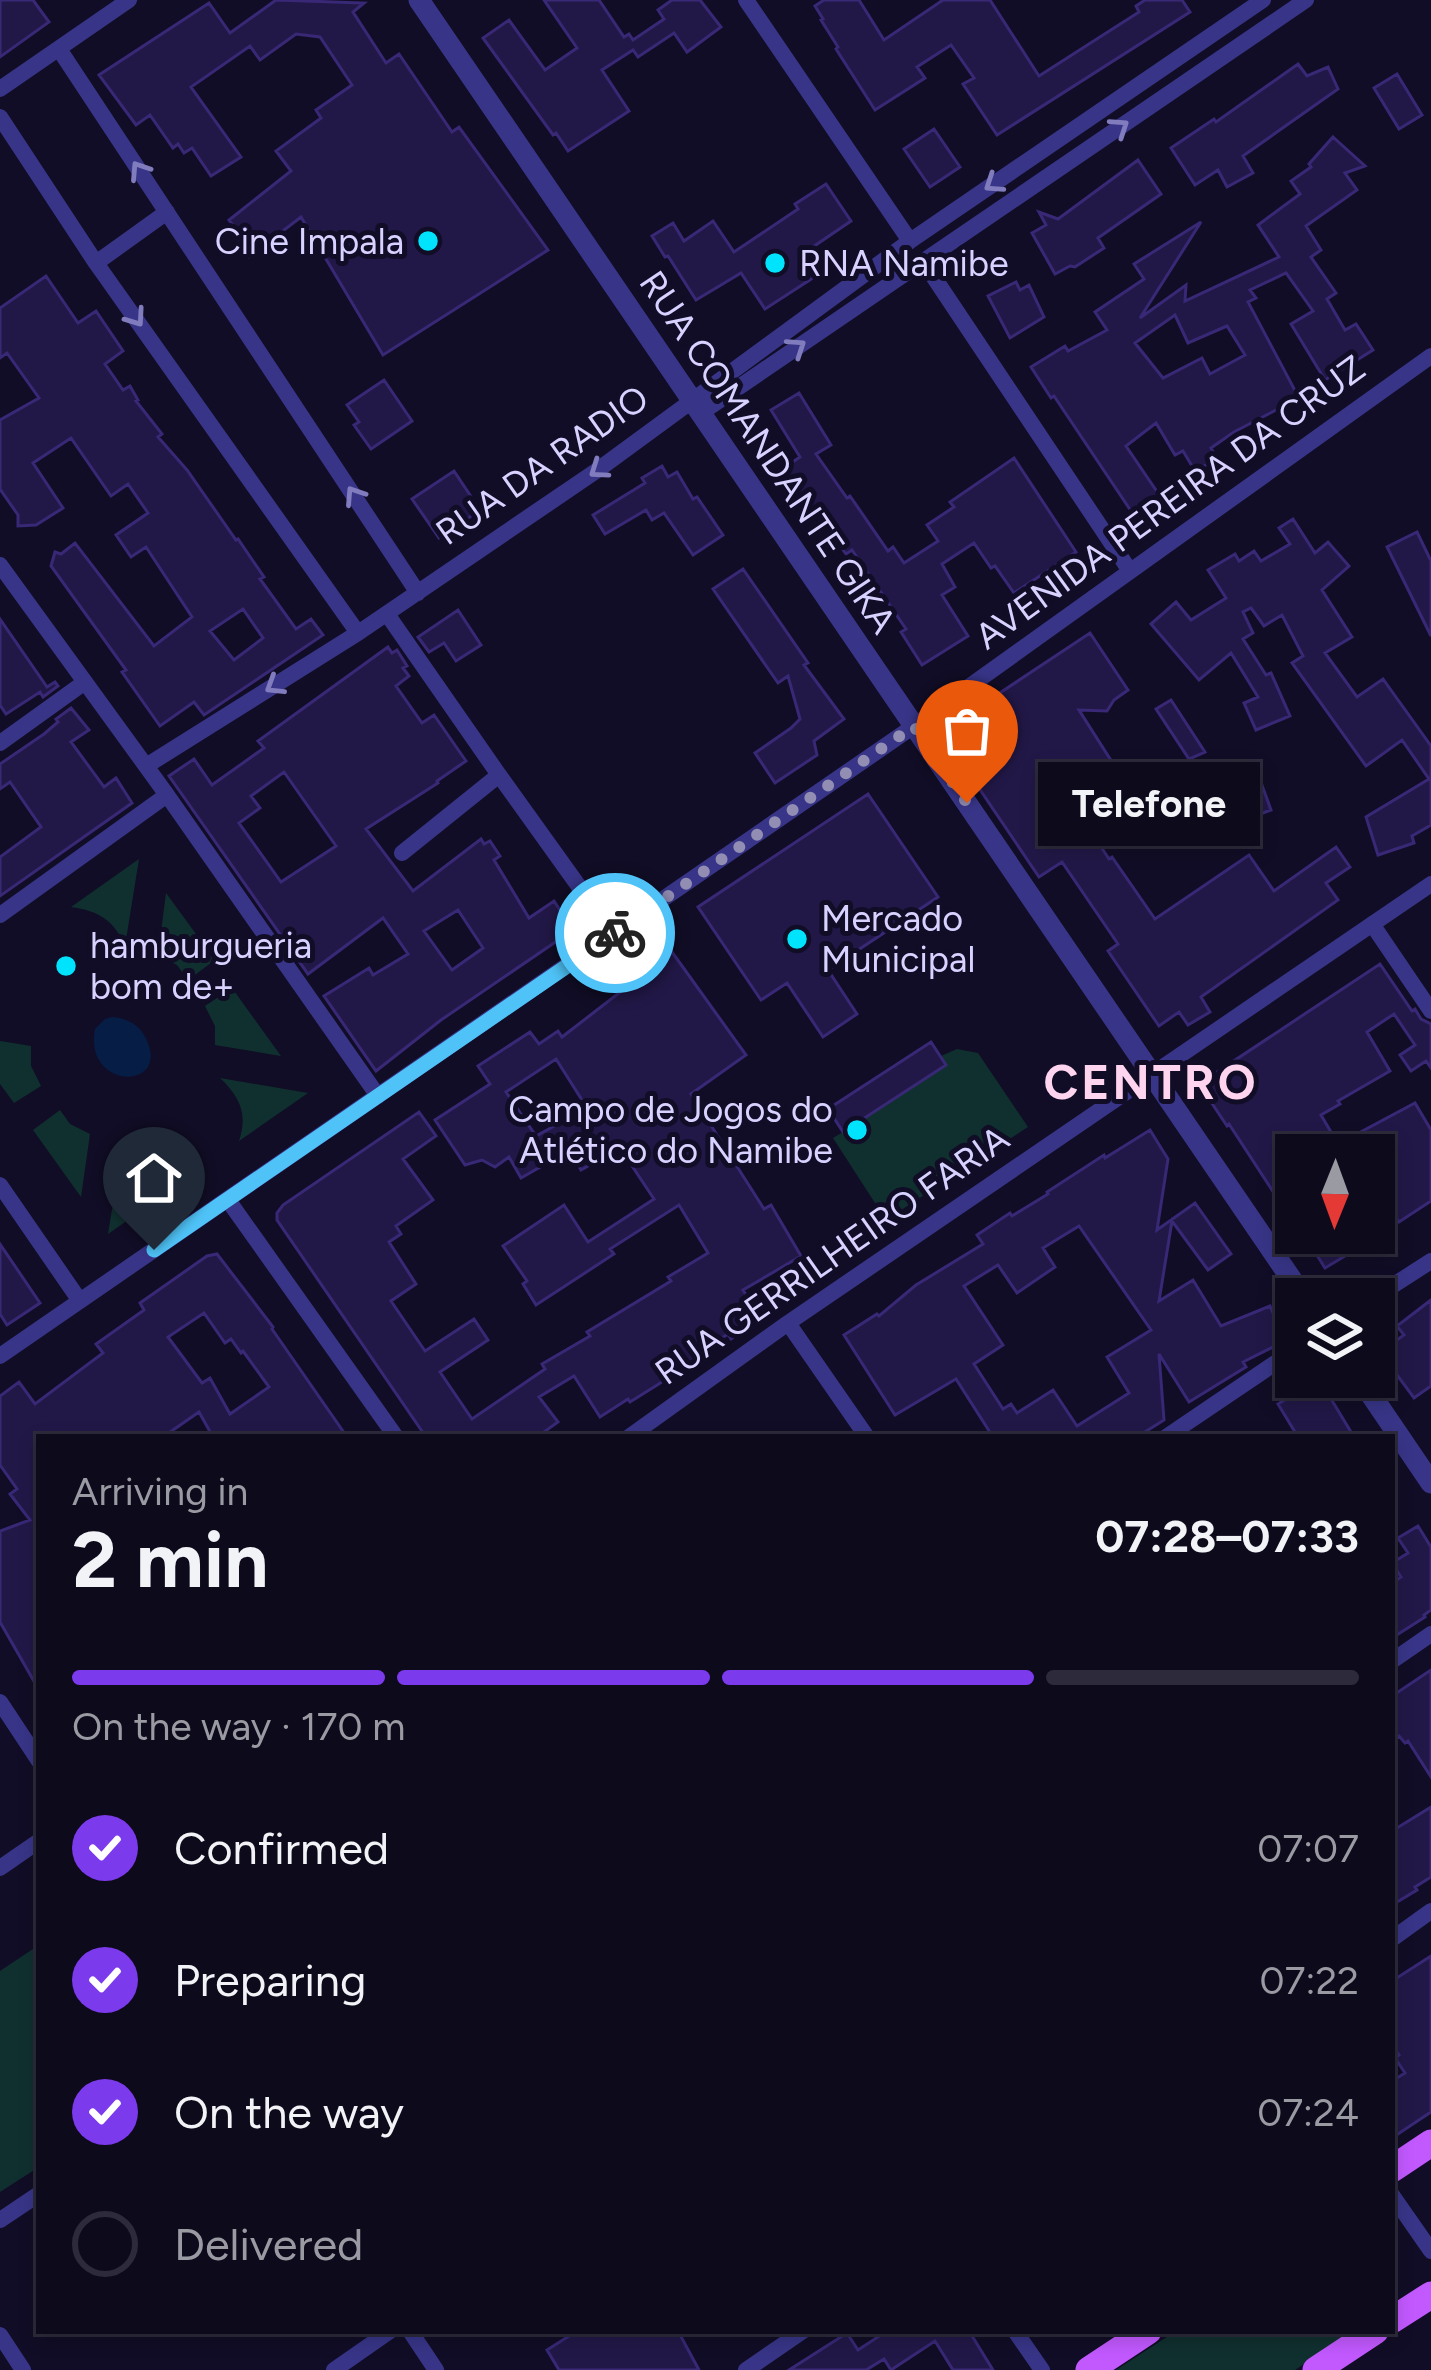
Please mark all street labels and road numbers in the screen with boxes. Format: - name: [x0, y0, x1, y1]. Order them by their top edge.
- street label: RUA COMANDANTE GIKA: [631, 263, 906, 642]
- street label: AVENIDA PEREIRA DA CRUZ: [967, 346, 1373, 658]
- street label: RUA DA RADIO: [428, 376, 656, 554]
- street label: RUA GERRILHEIRO FARIA: [647, 1116, 1017, 1394]

